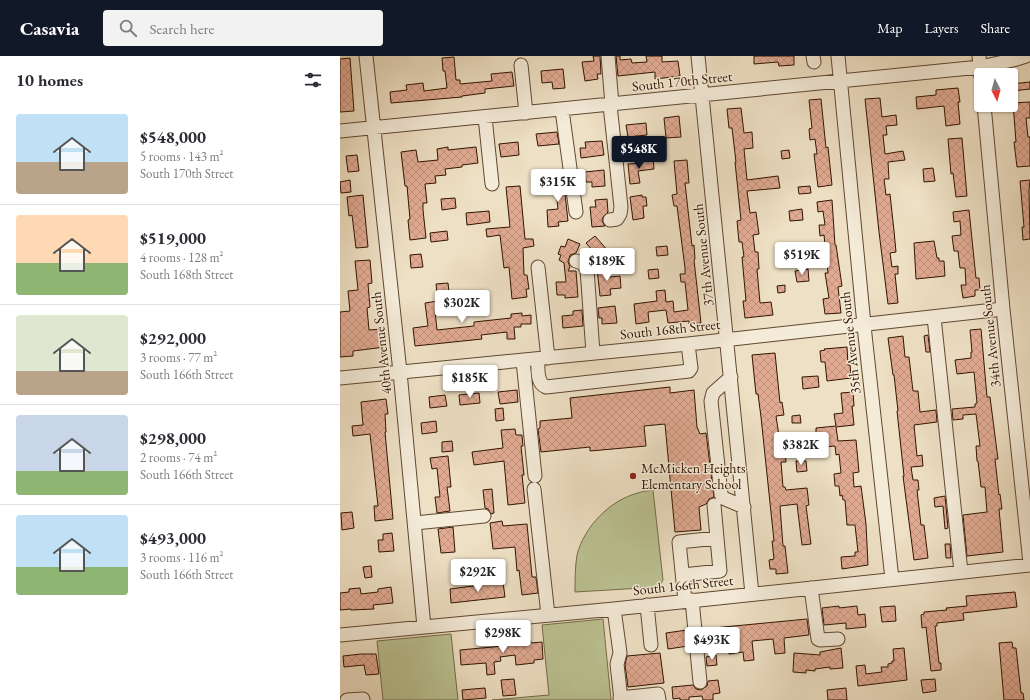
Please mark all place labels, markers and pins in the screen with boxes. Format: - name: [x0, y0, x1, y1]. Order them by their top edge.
- pin: $548K: [611, 136, 667, 170]
- pin: $315K: [530, 169, 586, 203]
- pin: $519K: [774, 242, 830, 276]
- pin: $189K: [579, 248, 635, 282]
- pin: $302K: [434, 290, 490, 324]
- pin: $185K: [442, 365, 498, 399]
- pin: $382K: [773, 432, 829, 466]
- place label: McMicken Heights Elementary School: [641, 459, 746, 493]
- marker: McMicken Heights Elementary School: [628, 471, 638, 481]
- pin: $292K: [450, 559, 506, 593]
- pin: $298K: [475, 620, 531, 654]
- pin: $493K: [684, 627, 740, 661]

